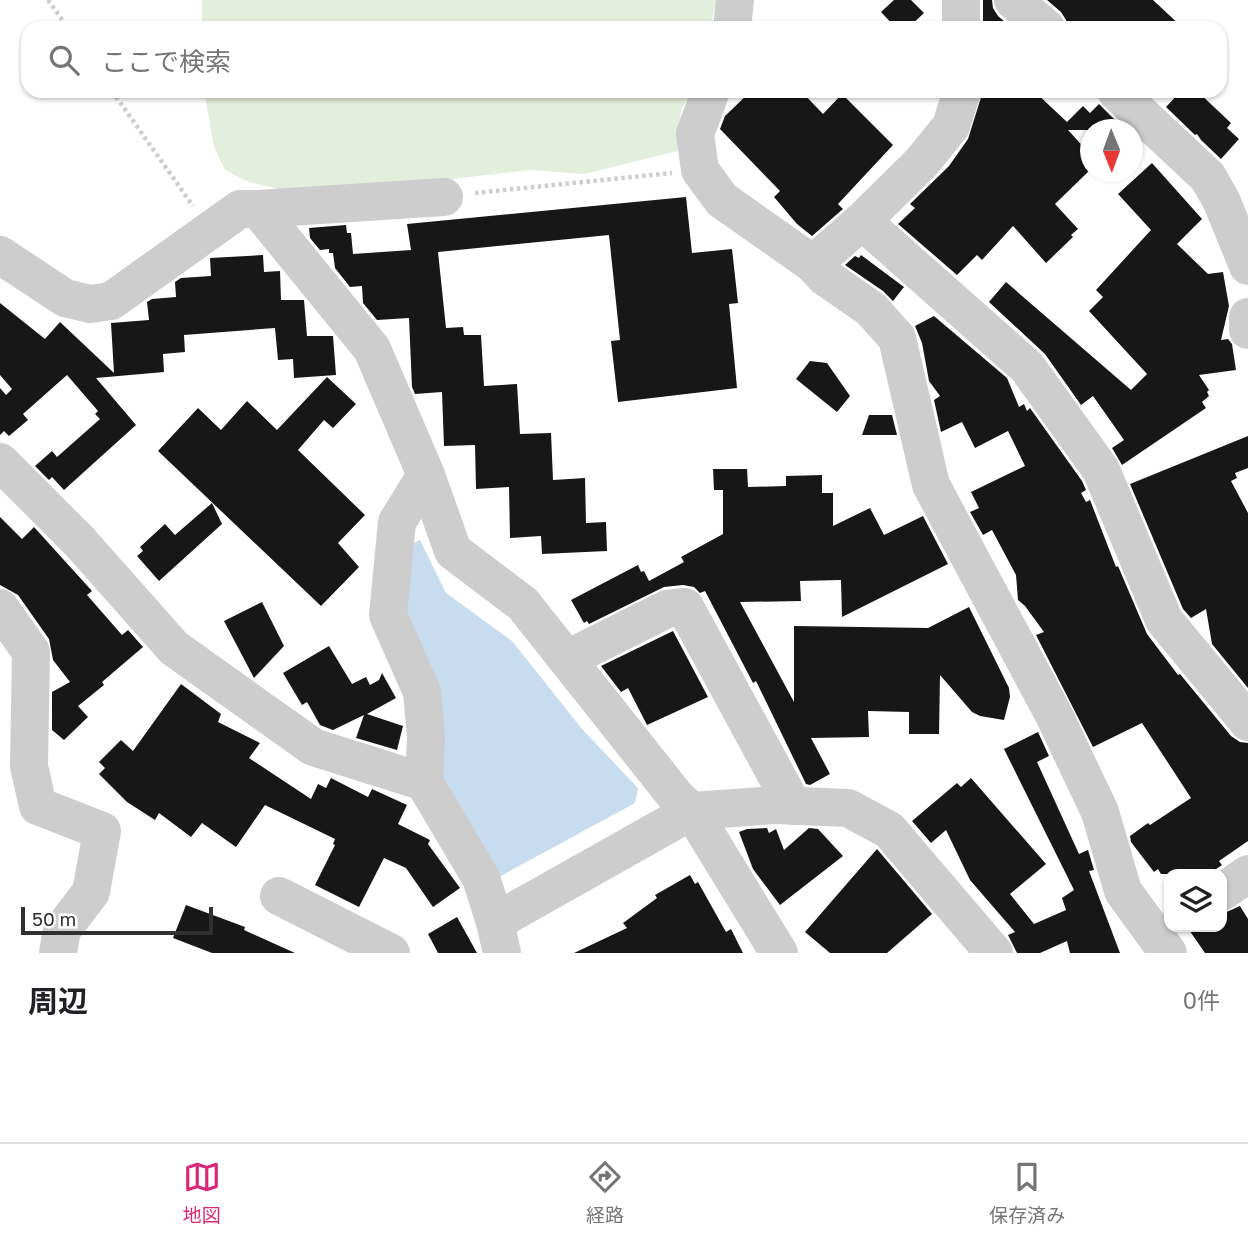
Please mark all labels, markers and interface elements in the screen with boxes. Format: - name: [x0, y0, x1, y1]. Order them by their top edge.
- search box: [21, 21, 1227, 98]
- icon: search: [45, 41, 83, 79]
- text: ここで検索: [101, 46, 231, 77]
- north arrow: [1080, 119, 1143, 182]
- map controls: [1164, 869, 1227, 932]
- button: layers: [1164, 869, 1227, 932]
- scale bar: [21, 904, 214, 936]
- text: 50 m: [32, 907, 76, 930]
- text: 周辺: [28, 983, 88, 1019]
- text: 0件: [1183, 986, 1220, 1014]
- tab: 地図: [183, 1158, 221, 1227]
- tab: 経路: [586, 1158, 624, 1227]
- tab: 保存済み: [989, 1158, 1065, 1227]

